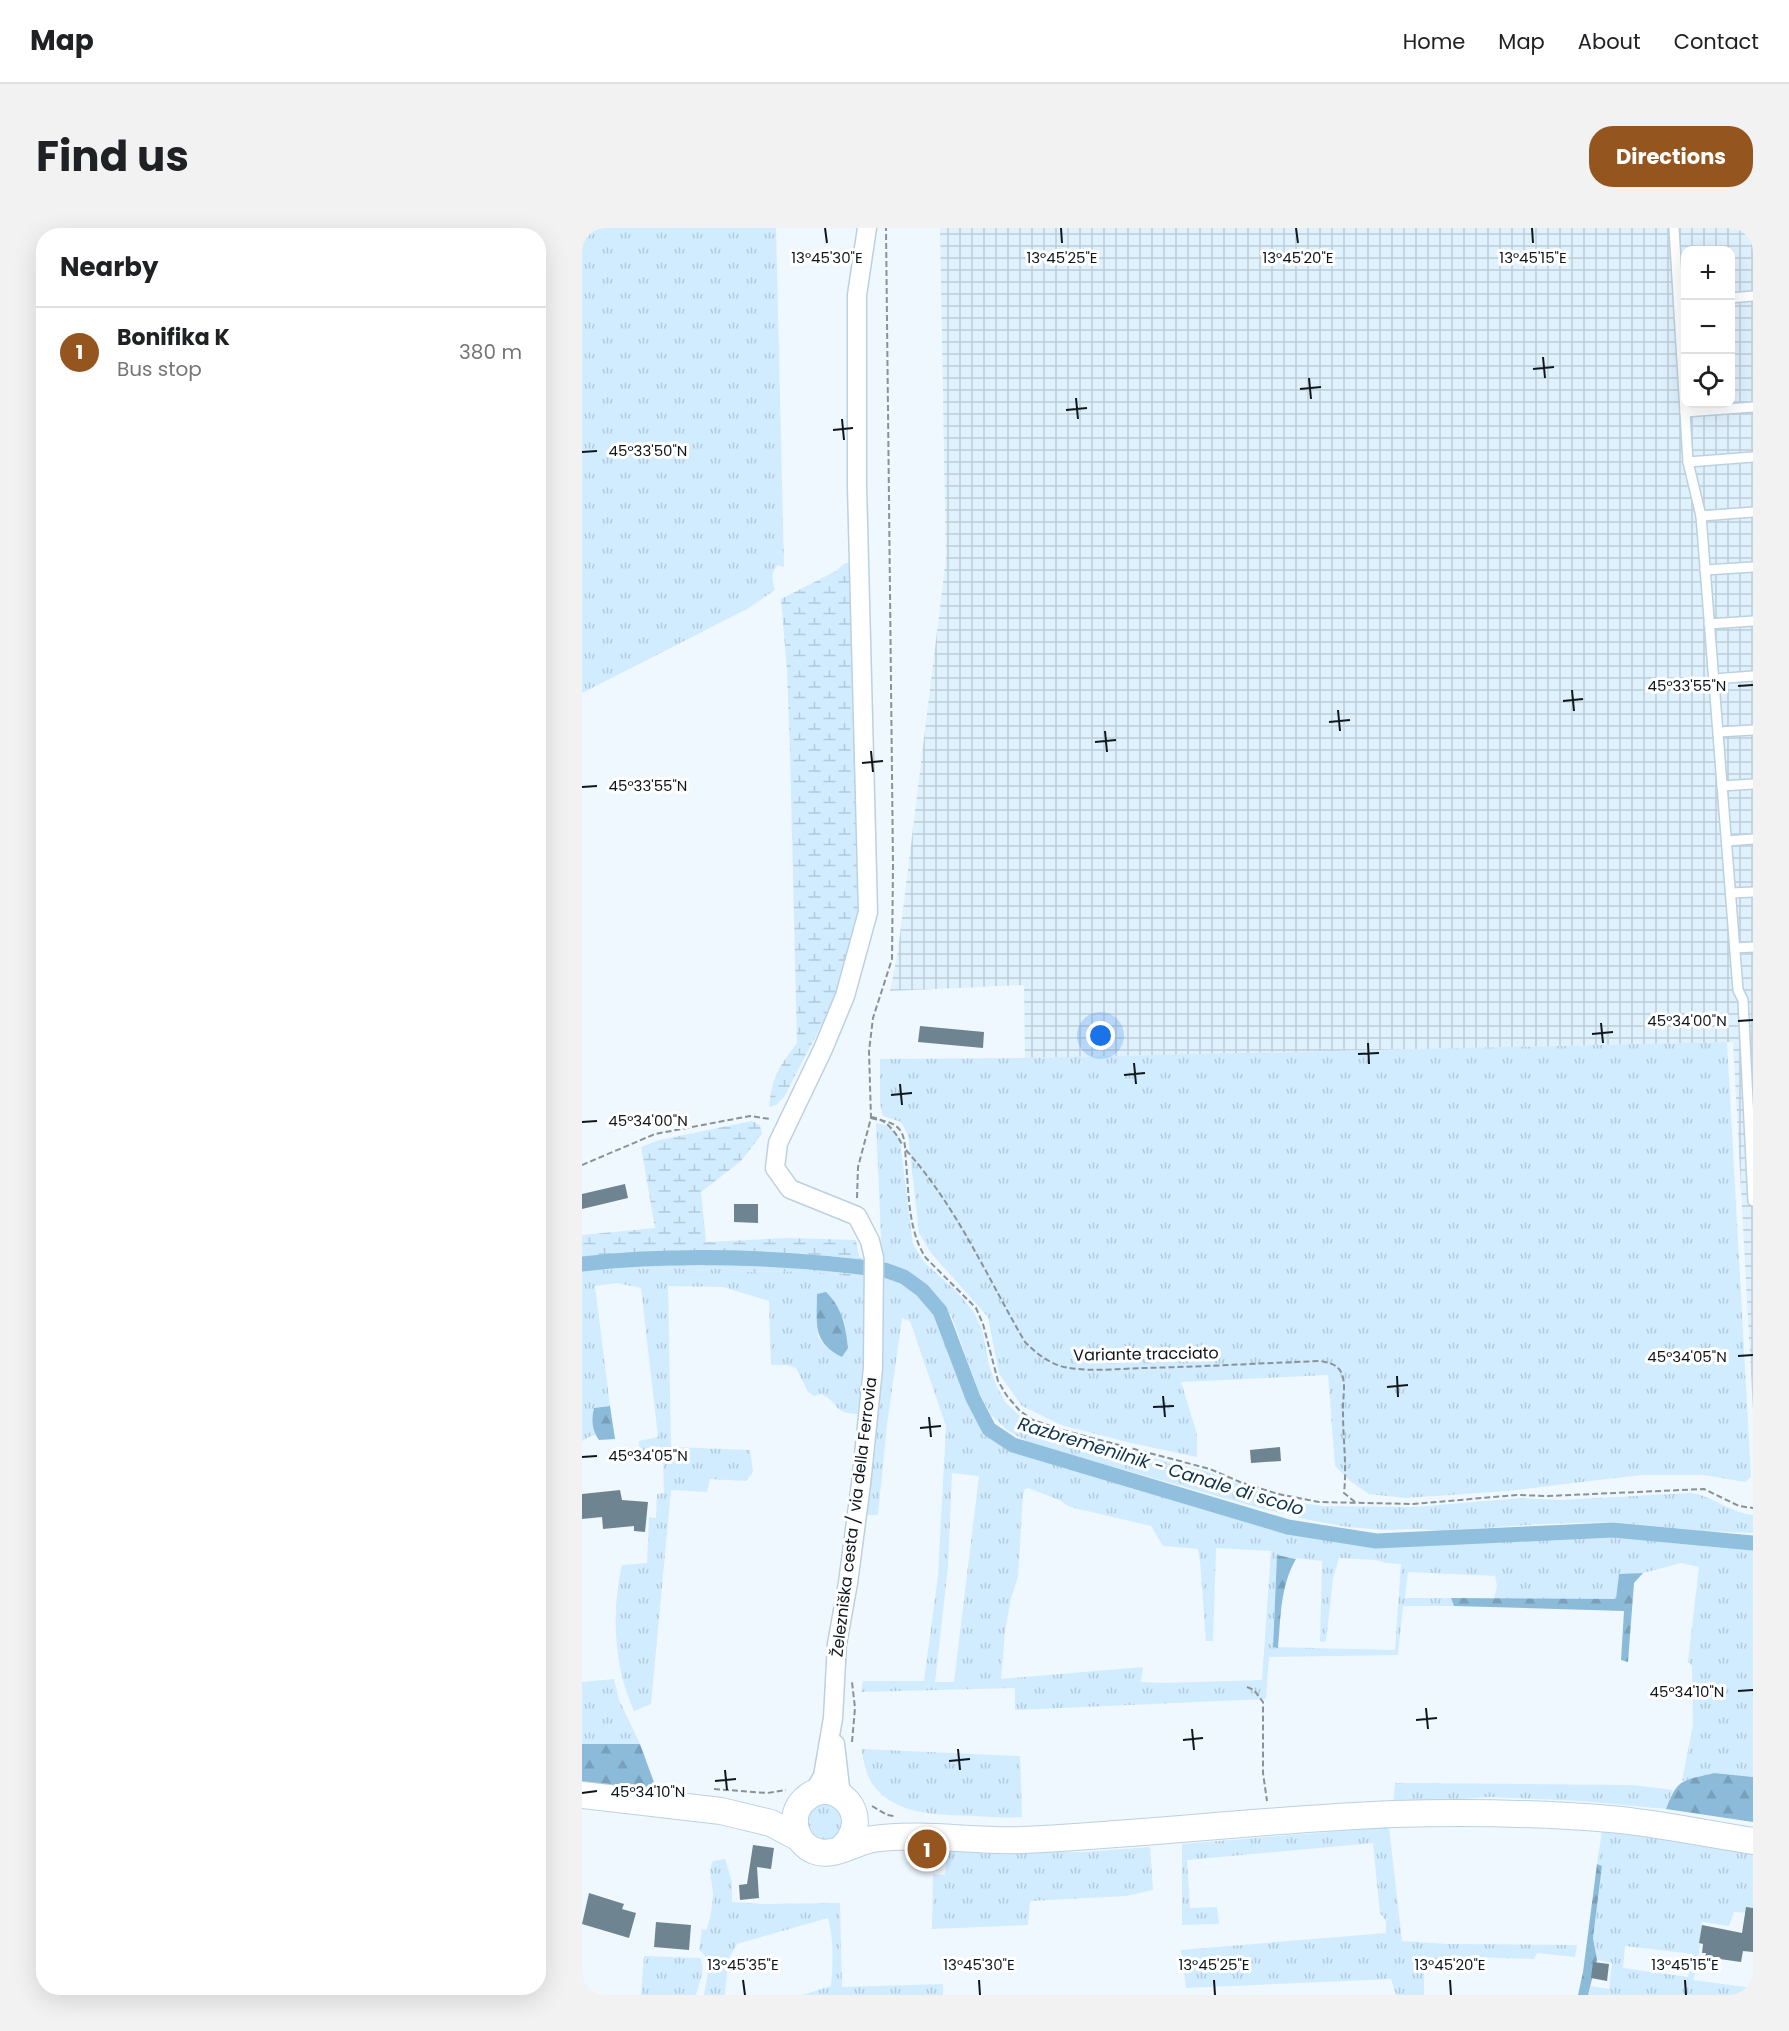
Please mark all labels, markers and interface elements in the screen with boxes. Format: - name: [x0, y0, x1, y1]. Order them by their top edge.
- text: Map: [30, 21, 94, 60]
- text: Home: [1403, 27, 1465, 56]
- text: Map: [1498, 27, 1545, 56]
- text: About: [1578, 27, 1641, 56]
- text: Contact: [1674, 27, 1759, 56]
- button: Directions: [1589, 126, 1753, 187]
- text: Find us: [36, 127, 189, 186]
- map controls: [1681, 246, 1735, 408]
- button: +: [1681, 246, 1735, 300]
- text: 13°45'30"E: [791, 247, 863, 268]
- text: 13°45'25"E: [1026, 247, 1098, 268]
- text: 13°45'20"E: [1262, 247, 1334, 268]
- text: 13°45'15"E: [1499, 247, 1567, 268]
- text: Nearby: [60, 249, 158, 285]
- button: −: [1681, 300, 1735, 354]
- text: Bonifika K: [117, 322, 230, 353]
- text: 1: [76, 338, 83, 366]
- text: 380 m: [459, 338, 522, 366]
- button: locate: [1681, 354, 1735, 408]
- text: Bus stop: [117, 355, 202, 383]
- text: 45°33'50"N: [609, 440, 687, 461]
- text: 45°33'55"N: [1648, 675, 1726, 696]
- text: 45°33'55"N: [609, 775, 687, 796]
- text: 45°34'00"N: [1647, 1010, 1727, 1031]
- your location: [1086, 1021, 1115, 1050]
- text: 45°34'00"N: [608, 1110, 688, 1131]
- street label: Variante tracciato: [1073, 1341, 1219, 1367]
- text: 45°34'05"N: [1647, 1346, 1727, 1367]
- street label: Železniška cesta / via della Ferrovia: [825, 1376, 883, 1658]
- water label: Razbremenilnik - Canale di scolo: [1015, 1411, 1307, 1521]
- text: 45°34'05"N: [608, 1445, 688, 1466]
- text: 45°34'10"N: [1650, 1681, 1724, 1702]
- text: 45°34'10"N: [611, 1781, 685, 1802]
- pin: 1: [908, 1826, 946, 1872]
- text: 13°45'35"E: [707, 1954, 779, 1975]
- text: 13°45'30"E: [943, 1954, 1015, 1975]
- text: 13°45'25"E: [1178, 1954, 1250, 1975]
- text: 13°45'20"E: [1414, 1954, 1486, 1975]
- text: 13°45'15"E: [1651, 1954, 1719, 1975]

